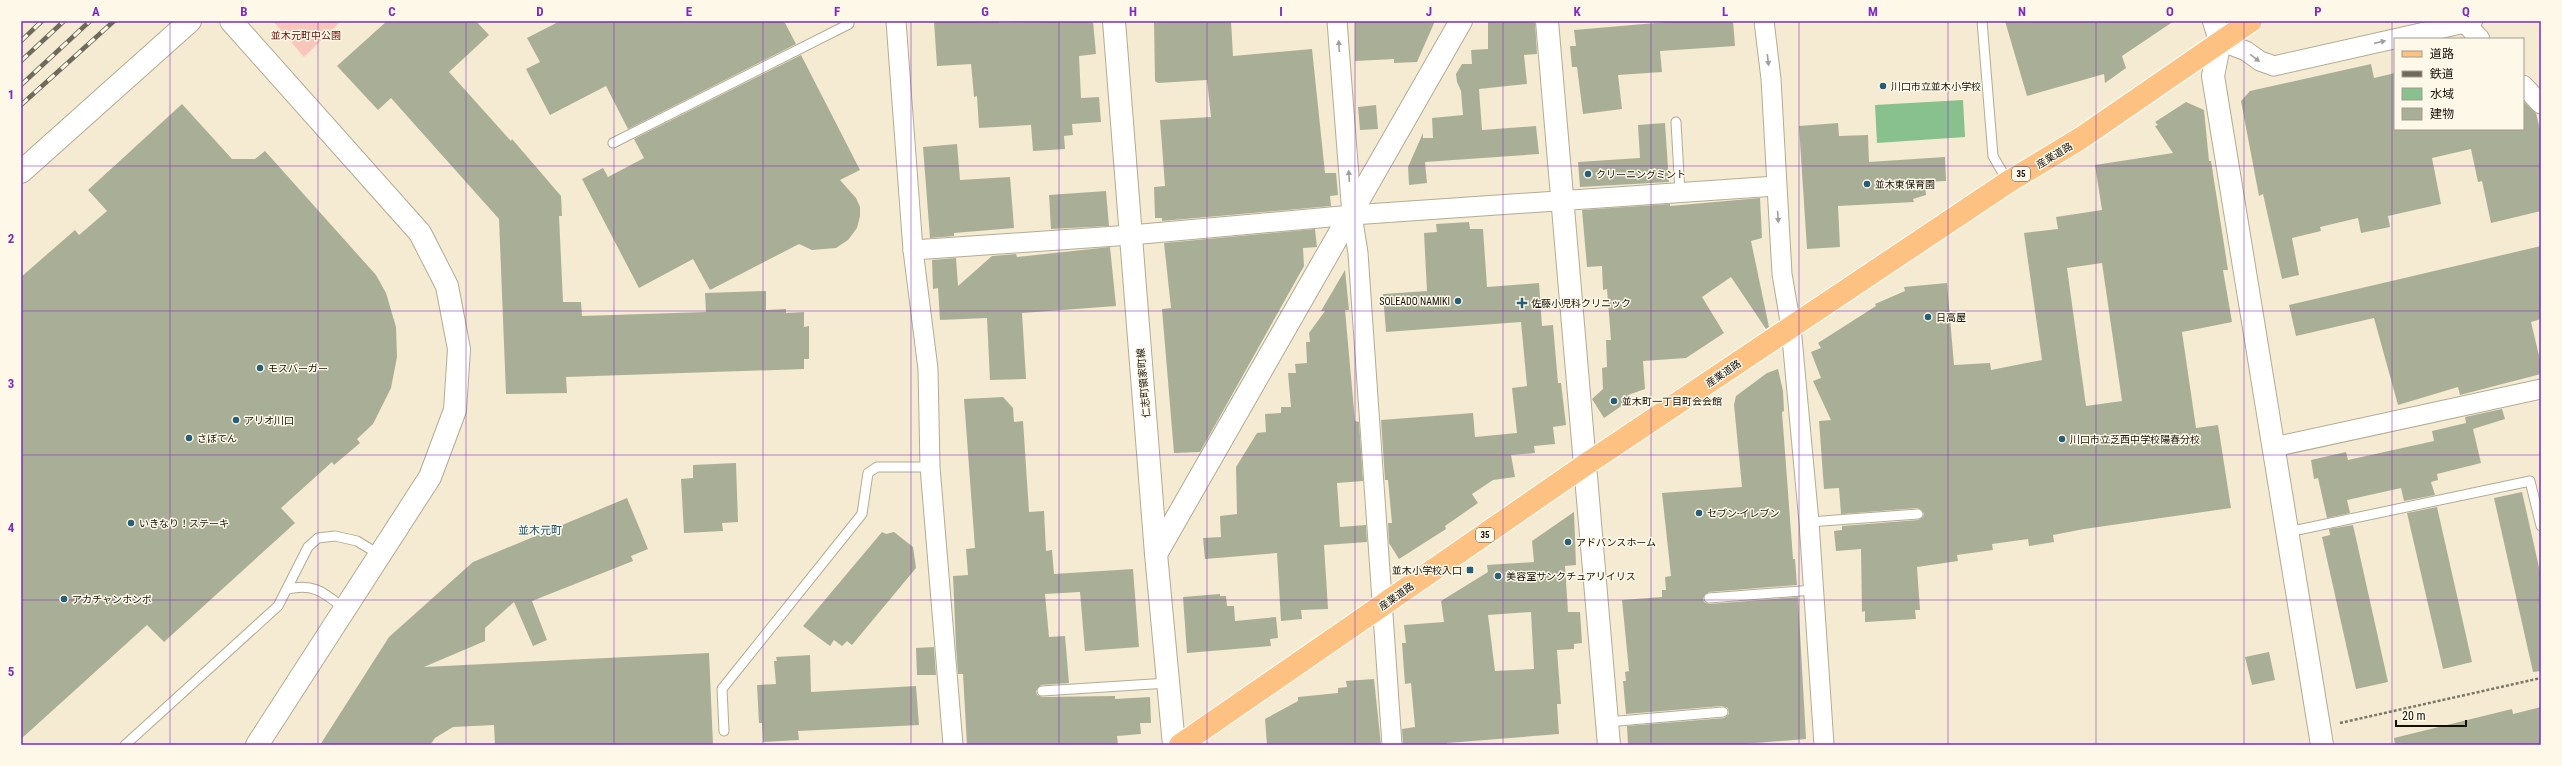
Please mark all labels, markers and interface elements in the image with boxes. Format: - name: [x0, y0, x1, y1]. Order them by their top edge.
- text: A: [92, 4, 100, 19]
- text: B: [240, 4, 248, 19]
- text: C: [388, 4, 396, 19]
- text: D: [536, 4, 544, 19]
- text: E: [686, 4, 693, 19]
- text: F: [834, 4, 840, 19]
- text: G: [981, 4, 989, 19]
- text: H: [1129, 4, 1137, 19]
- text: I: [1279, 4, 1283, 19]
- text: J: [1426, 4, 1432, 19]
- text: K: [1573, 4, 1581, 19]
- text: L: [1722, 4, 1728, 19]
- text: M: [1868, 4, 1878, 19]
- text: N: [2018, 4, 2026, 19]
- text: O: [2166, 4, 2174, 19]
- text: P: [2314, 4, 2322, 19]
- text: Q: [2462, 4, 2470, 19]
- park label: 並木元町中公園: [271, 30, 341, 41]
- legend: [2394, 38, 2524, 130]
- one-way arrow: [2374, 39, 2386, 45]
- one-way arrow: [1336, 40, 1343, 52]
- text: 道路: [2430, 47, 2454, 61]
- one-way arrow: [2250, 53, 2260, 61]
- one-way arrow: [1765, 54, 1771, 66]
- text: 鉄道: [2430, 67, 2454, 81]
- marker: 川口市立並木小学校: [1878, 81, 1888, 91]
- place label: 川口市立並木小学校: [1891, 81, 1981, 92]
- text: 1: [8, 87, 14, 102]
- text: 水域: [2430, 87, 2454, 101]
- text: 建物: [2430, 107, 2454, 121]
- street label: 産業道路: [2034, 140, 2074, 170]
- road number: 35: [2012, 167, 2030, 181]
- marker: クリーニングミント: [1583, 169, 1593, 179]
- place label: クリーニングミント: [1596, 169, 1686, 180]
- one-way arrow: [1345, 170, 1352, 182]
- marker: 並木東保育園: [1862, 179, 1872, 189]
- place label: 並木東保育園: [1875, 179, 1935, 190]
- one-way arrow: [1775, 211, 1782, 223]
- text: 2: [8, 231, 15, 246]
- place label: SOLEADO NAMIKI: [1379, 296, 1450, 307]
- marker: SOLEADO NAMIKI: [1453, 296, 1463, 306]
- marker: 佐藤小児科クリニック: [1516, 297, 1528, 309]
- place label: 佐藤小児科クリニック: [1531, 298, 1631, 309]
- marker: 日高屋: [1923, 312, 1933, 322]
- place label: 日高屋: [1936, 312, 1966, 323]
- street label: 仁志町領家町線: [1135, 348, 1152, 418]
- street label: 産業道路: [1704, 358, 1743, 389]
- marker: モスバーガー: [255, 363, 265, 373]
- place label: モスバーガー: [268, 363, 328, 374]
- text: 3: [8, 376, 14, 391]
- marker: 並木町一丁目町会会館: [1609, 396, 1619, 406]
- place label: 並木町一丁目町会会館: [1622, 396, 1722, 407]
- marker: アリオ川口: [231, 415, 241, 425]
- place label: アリオ川口: [244, 415, 294, 426]
- marker: さぼてん: [184, 433, 194, 443]
- place label: さぼてん: [197, 433, 237, 444]
- marker: 川口市立芝西中学校陽春分校: [2057, 434, 2067, 444]
- place label: 川口市立芝西中学校陽春分校: [2070, 434, 2200, 445]
- marker: セブン-イレブン: [1694, 508, 1704, 518]
- place label: セブン-イレブン: [1707, 508, 1779, 519]
- marker: いきなり！ステーキ: [126, 518, 136, 528]
- place label: いきなり！ステーキ: [139, 518, 229, 529]
- text: 4: [8, 520, 15, 535]
- district label: 並木元町: [518, 524, 562, 537]
- road number: 35: [1476, 528, 1494, 542]
- marker: アドバンスホーム: [1563, 537, 1573, 547]
- place label: アドバンスホーム: [1576, 537, 1656, 548]
- place label: 並木小学校入口: [1392, 565, 1462, 576]
- marker: 並木小学校入口: [1465, 565, 1475, 575]
- marker: 美容室サンクチュアリイリス: [1493, 571, 1503, 581]
- place label: 美容室サンクチュアリイリス: [1506, 571, 1636, 582]
- street label: 産業道路: [1377, 580, 1416, 612]
- marker: アカチャンホンポ: [59, 594, 69, 604]
- place label: アカチャンホンポ: [72, 594, 152, 605]
- text: 5: [8, 664, 15, 679]
- scale bar: [2396, 702, 2466, 728]
- text: 20 m: [2402, 709, 2426, 723]

